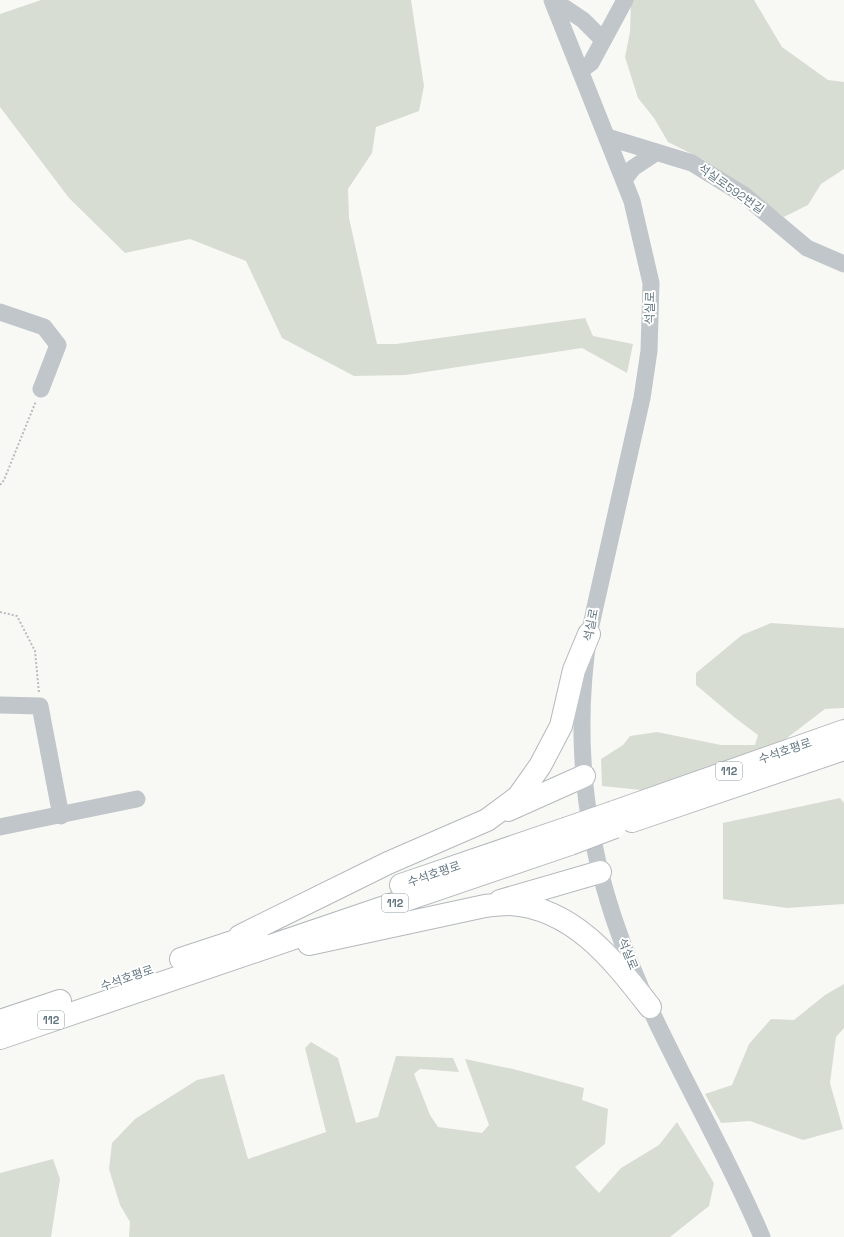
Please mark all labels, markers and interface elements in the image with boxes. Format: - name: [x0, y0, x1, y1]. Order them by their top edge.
- street label: 석실로592번길: [695, 160, 767, 218]
- street label: 석실로: [642, 291, 658, 325]
- street label: 석실로: [580, 607, 602, 643]
- street label: 수석호평로: [756, 734, 814, 768]
- road number: 112: [716, 762, 742, 780]
- street label: 수석호평로: [405, 857, 463, 891]
- road number: 112: [382, 894, 408, 912]
- street label: 석실로: [614, 936, 642, 972]
- street label: 수석호평로: [98, 961, 156, 995]
- road number: 112: [38, 1011, 64, 1029]

